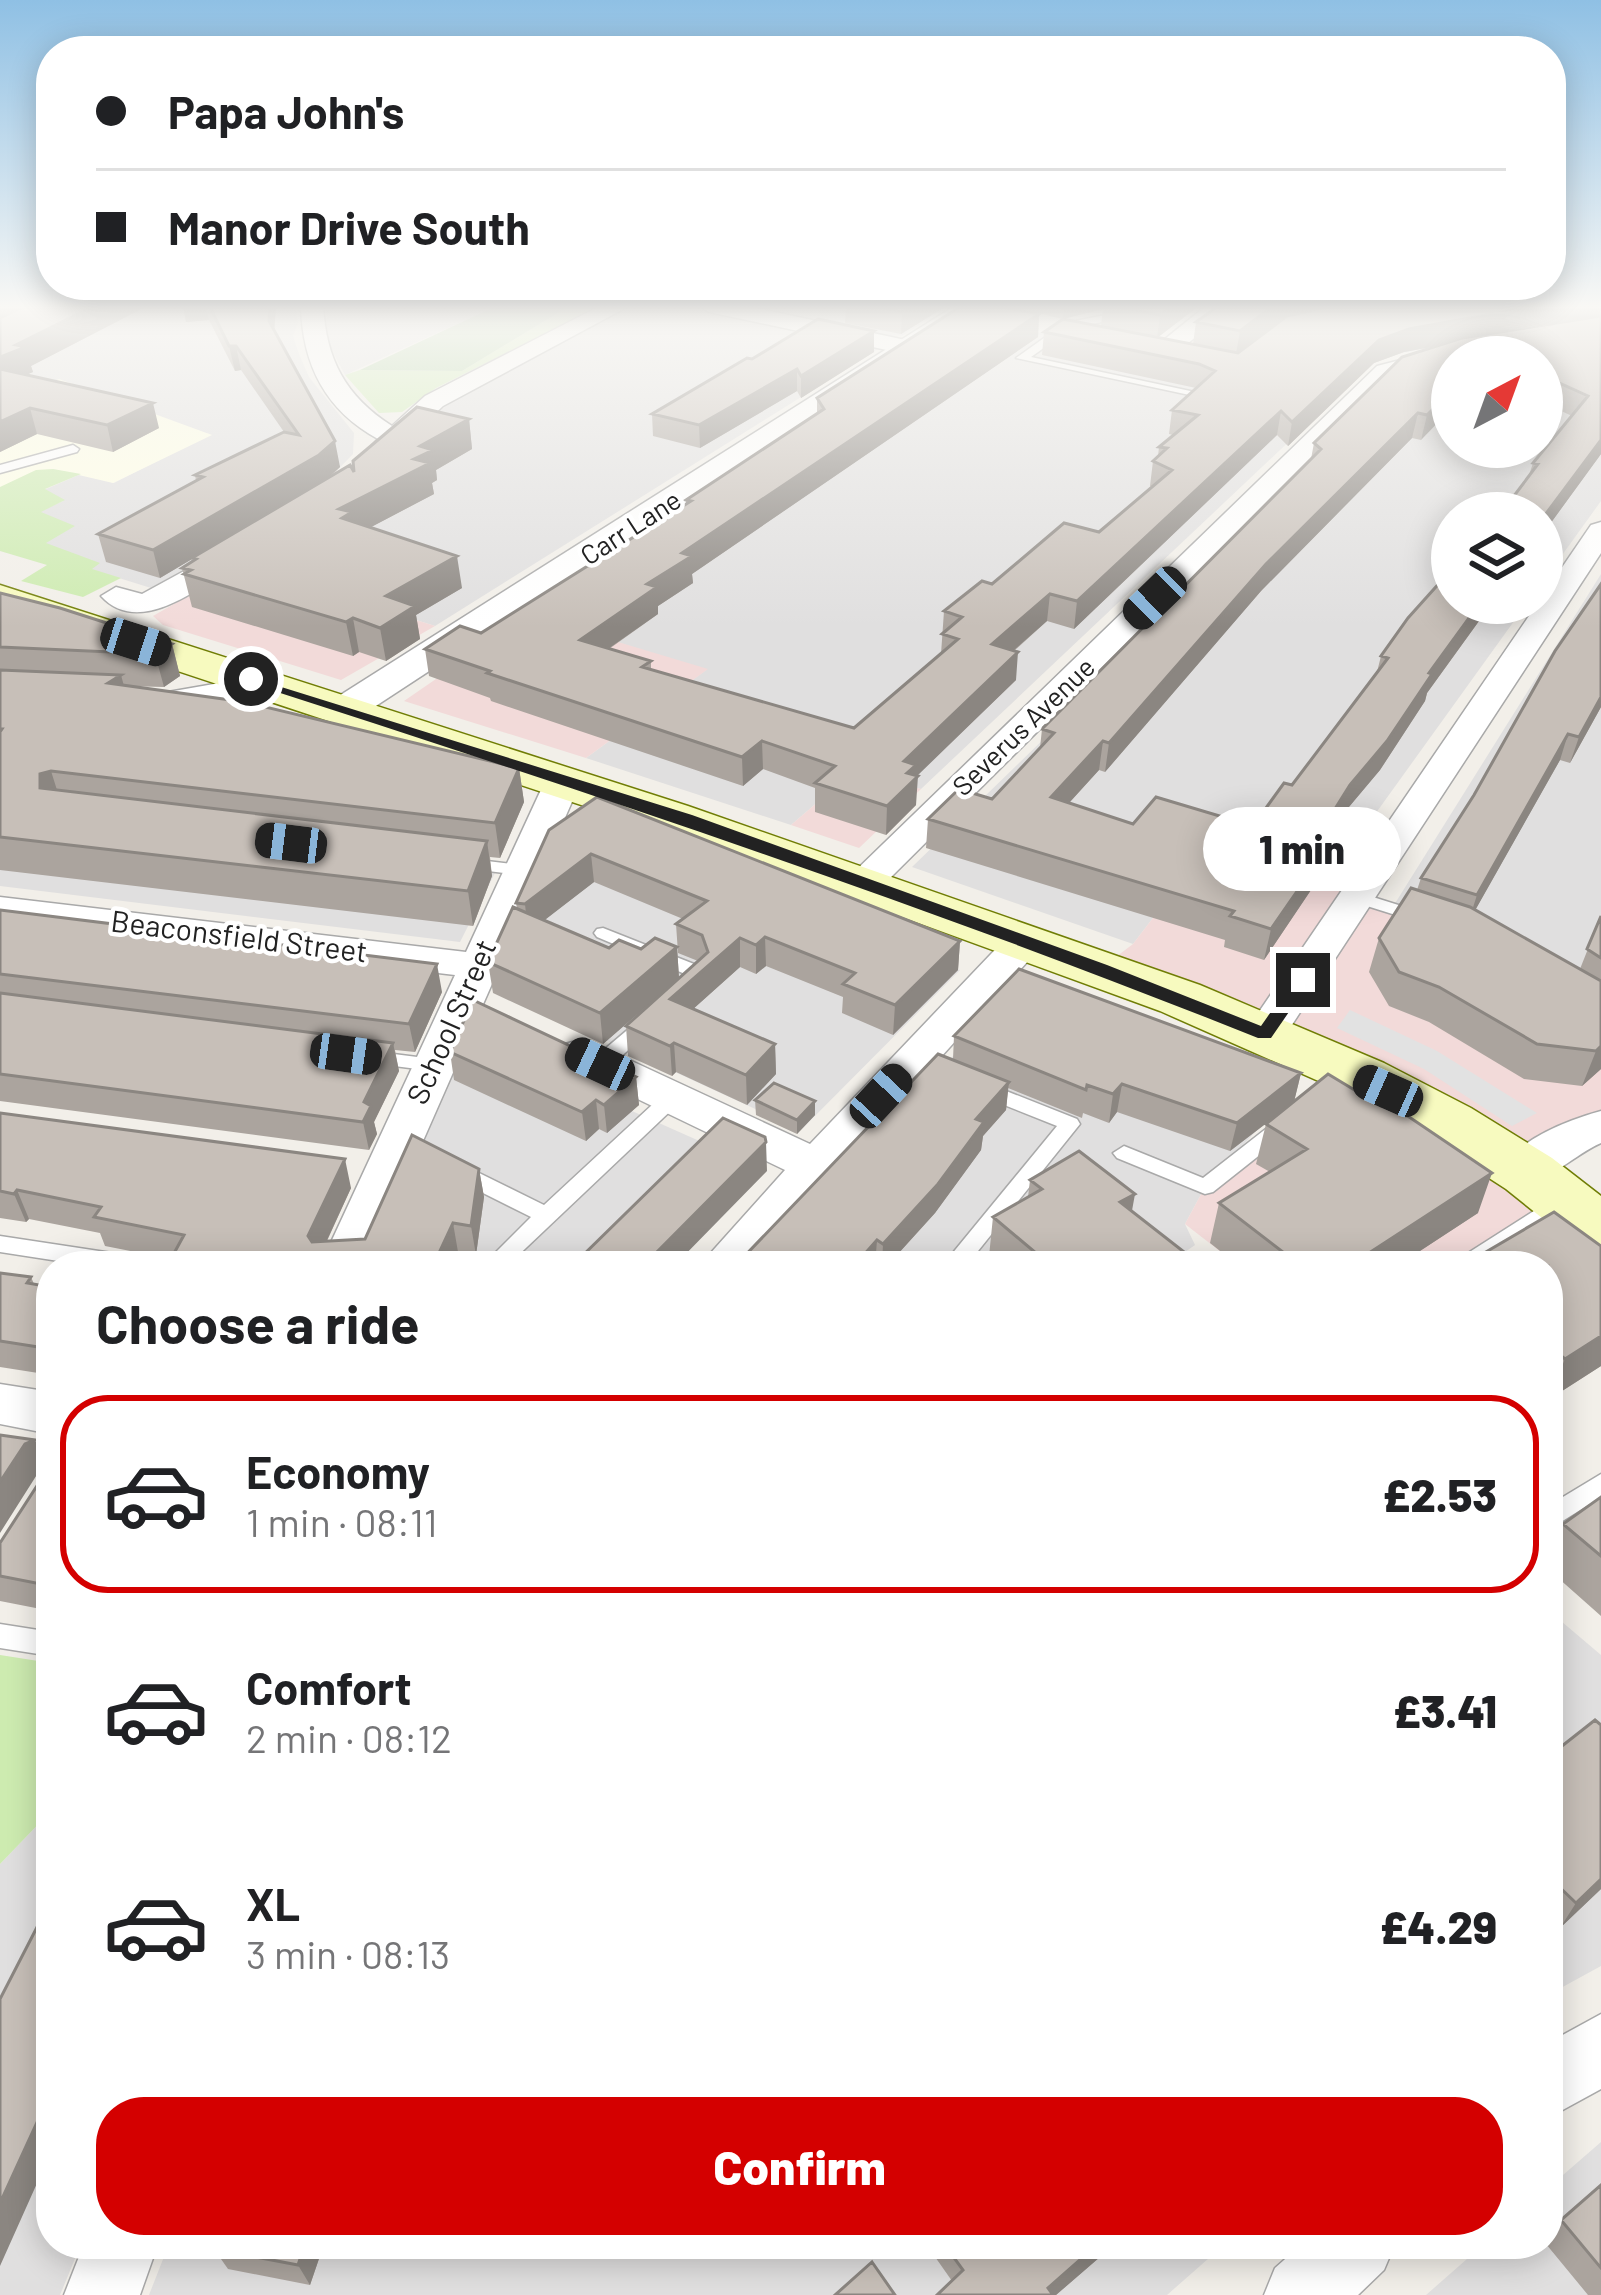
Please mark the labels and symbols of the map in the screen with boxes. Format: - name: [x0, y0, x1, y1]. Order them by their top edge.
- north arrow: [1431, 336, 1563, 468]
- street label: Carr Lane: [574, 482, 686, 571]
- car: [1117, 560, 1193, 636]
- car: [96, 614, 176, 670]
- street label: Severus Avenue: [945, 650, 1100, 801]
- route start: [224, 652, 278, 706]
- callout: 1 min: [1204, 806, 1402, 890]
- car: [253, 821, 329, 865]
- street label: Beaconsfield Street: [109, 901, 369, 969]
- street label: School Street: [398, 933, 503, 1109]
- route end: [1276, 953, 1330, 1007]
- car: [308, 1031, 384, 1077]
- car: [560, 1032, 640, 1096]
- car: [843, 1057, 919, 1135]
- car: [1348, 1060, 1428, 1122]

